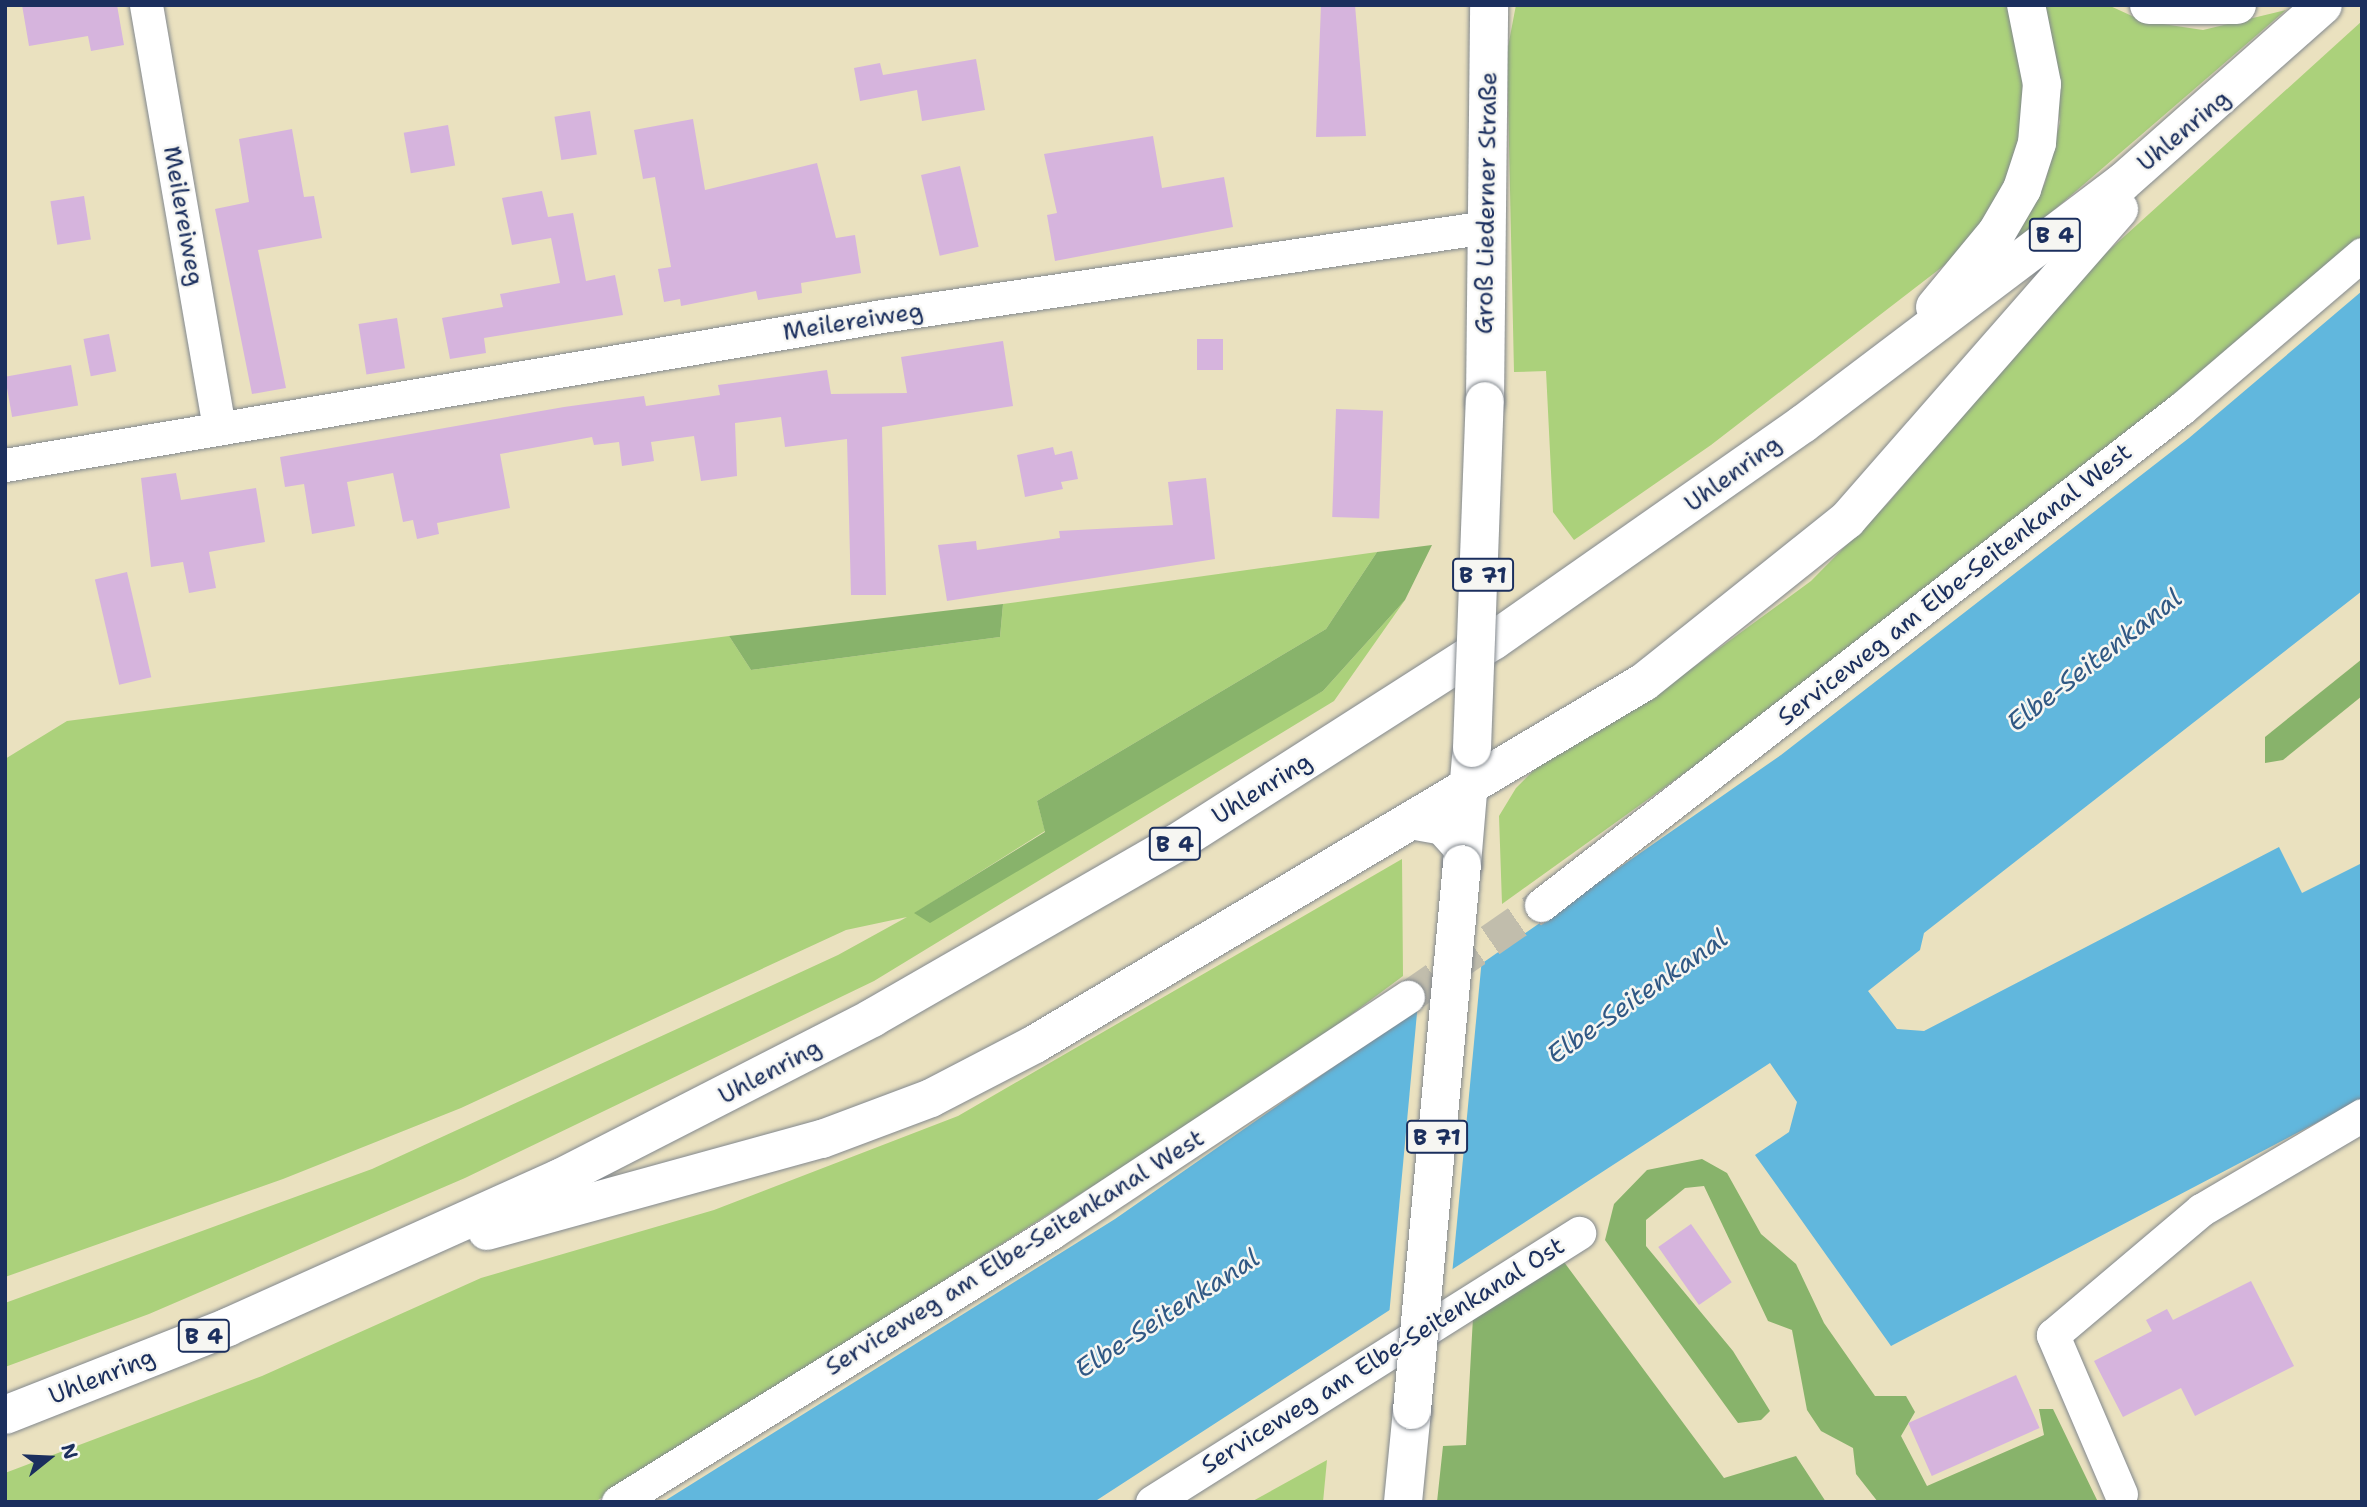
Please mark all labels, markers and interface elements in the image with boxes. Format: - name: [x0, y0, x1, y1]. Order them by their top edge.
- street label: Groß Liederner Straße: [1470, 71, 1504, 335]
- street label: Uhlenring: [2132, 84, 2236, 178]
- street label: Meilereiweg: [157, 144, 209, 288]
- road number: B 4: [2029, 216, 2081, 254]
- street label: Meilereiweg: [781, 297, 925, 347]
- street label: Uhlenring: [1679, 430, 1787, 518]
- street label: Serviceweg am Elbe-Seitenkanal West: [1772, 438, 2138, 732]
- road number: B 71: [1452, 555, 1514, 594]
- water label: Elbe-Seitenkanal: [2000, 582, 2188, 738]
- street label: Uhlenring: [1207, 747, 1317, 831]
- road number: B 4: [1149, 824, 1201, 864]
- water label: Elbe-Seitenkanal: [1541, 922, 1733, 1070]
- street label: Uhlenring: [714, 1033, 826, 1111]
- road number: B 71: [1406, 1118, 1468, 1156]
- street label: Serviceweg am Elbe-Seitenkanal West: [820, 1124, 1210, 1382]
- street label: Serviceweg am Elbe-Seitenkanal Ost: [1196, 1232, 1570, 1480]
- water label: Elbe-Seitenkanal: [1069, 1242, 1265, 1384]
- road number: B 4: [178, 1316, 230, 1356]
- street label: Uhlenring: [45, 1343, 159, 1411]
- north arrow: [14, 1423, 84, 1493]
- text: N: [55, 1440, 84, 1462]

